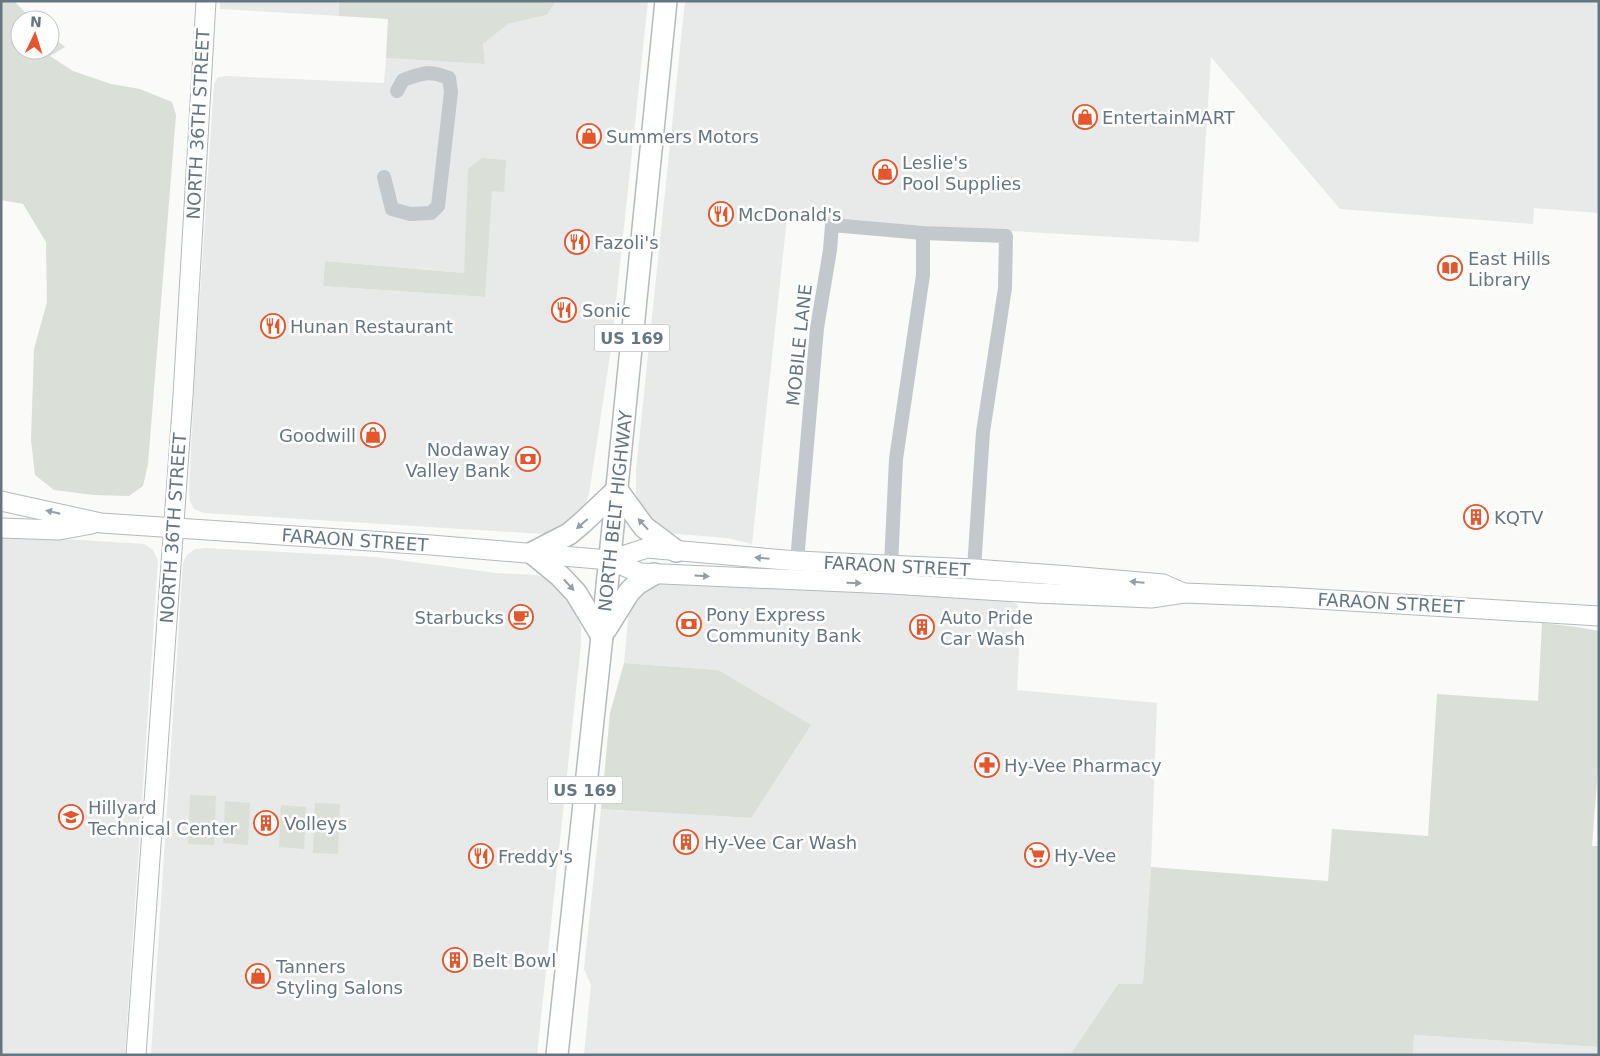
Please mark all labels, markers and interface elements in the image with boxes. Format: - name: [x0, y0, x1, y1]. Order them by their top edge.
- north arrow: [10, 10, 60, 60]
- text: N: [30, 14, 42, 30]
- street label: NORTH 36TH STREET: [183, 27, 214, 220]
- shop icon: EntertainMART: [1072, 104, 1098, 130]
- place label: EntertainMART: [1102, 107, 1236, 128]
- shop icon: Summers Motors: [576, 123, 602, 149]
- place label: Summers Motors: [606, 126, 759, 147]
- place label: Leslie's Pool Supplies: [902, 152, 1021, 194]
- shop icon: Leslie's Pool Supplies: [872, 159, 898, 185]
- restaurant icon: McDonald's: [708, 201, 734, 227]
- place label: McDonald's: [738, 204, 842, 225]
- restaurant icon: Fazoli's: [564, 229, 590, 255]
- place label: Fazoli's: [594, 232, 659, 253]
- place label: East Hills Library: [1468, 248, 1550, 290]
- library icon: East Hills Library: [1437, 255, 1463, 281]
- street label: MOBILE LANE: [782, 283, 816, 407]
- restaurant icon: Sonic: [551, 297, 577, 323]
- place label: Sonic: [582, 300, 631, 321]
- restaurant icon: Hunan Restaurant: [260, 313, 286, 339]
- place label: Hunan Restaurant: [290, 316, 453, 337]
- road number: US 169: [594, 324, 670, 352]
- street label: NORTH BELT HIGHWAY: [594, 408, 636, 613]
- shop icon: Goodwill: [360, 422, 386, 448]
- place label: Goodwill: [279, 425, 356, 446]
- street label: NORTH 36TH STREET: [156, 431, 190, 624]
- place label: Nodaway Valley Bank: [405, 439, 511, 481]
- bank icon: Nodaway Valley Bank: [515, 446, 541, 472]
- building icon: KQTV: [1463, 504, 1489, 530]
- place label: KQTV: [1494, 507, 1544, 528]
- one-way arrow: [46, 508, 61, 516]
- one-way arrow: [575, 518, 588, 529]
- one-way arrow: [637, 518, 648, 530]
- street label: FARAON STREET: [281, 524, 430, 556]
- street label: FARAON STREET: [823, 552, 972, 580]
- one-way arrow: [754, 554, 770, 562]
- one-way arrow: [695, 572, 711, 580]
- one-way arrow: [1128, 578, 1144, 586]
- one-way arrow: [563, 579, 575, 591]
- one-way arrow: [846, 579, 862, 587]
- street label: FARAON STREET: [1317, 589, 1466, 617]
- cafe icon: Starbucks: [508, 604, 534, 630]
- place label: Pony Express Community Bank: [706, 604, 862, 646]
- place label: Starbucks: [415, 607, 504, 628]
- place label: Auto Pride Car Wash: [940, 607, 1033, 649]
- bank icon: Pony Express Community Bank: [676, 611, 702, 637]
- building icon: Auto Pride Car Wash: [909, 614, 935, 640]
- pharmacy icon: Hy-Vee Pharmacy: [974, 752, 1000, 778]
- place label: Hy-Vee Pharmacy: [1004, 755, 1162, 776]
- road number: US 169: [548, 776, 622, 804]
- place label: Hillyard Technical Center: [87, 797, 238, 839]
- school or university icon: Hillyard Technical Center: [58, 804, 84, 830]
- building icon: Volleys: [253, 810, 279, 836]
- place label: Volleys: [284, 813, 347, 834]
- building icon: Hy-Vee Car Wash: [673, 829, 699, 855]
- place label: Hy-Vee Car Wash: [704, 832, 857, 853]
- supermarket icon: Hy-Vee: [1024, 842, 1050, 868]
- restaurant icon: Freddy's: [468, 843, 494, 869]
- place label: Hy-Vee: [1054, 845, 1116, 866]
- place label: Freddy's: [498, 846, 573, 867]
- building icon: Belt Bowl: [442, 947, 468, 973]
- place label: Belt Bowl: [472, 950, 556, 971]
- place label: Tanners Styling Salons: [275, 956, 403, 998]
- shop icon: Tanners Styling Salons: [245, 963, 271, 989]

